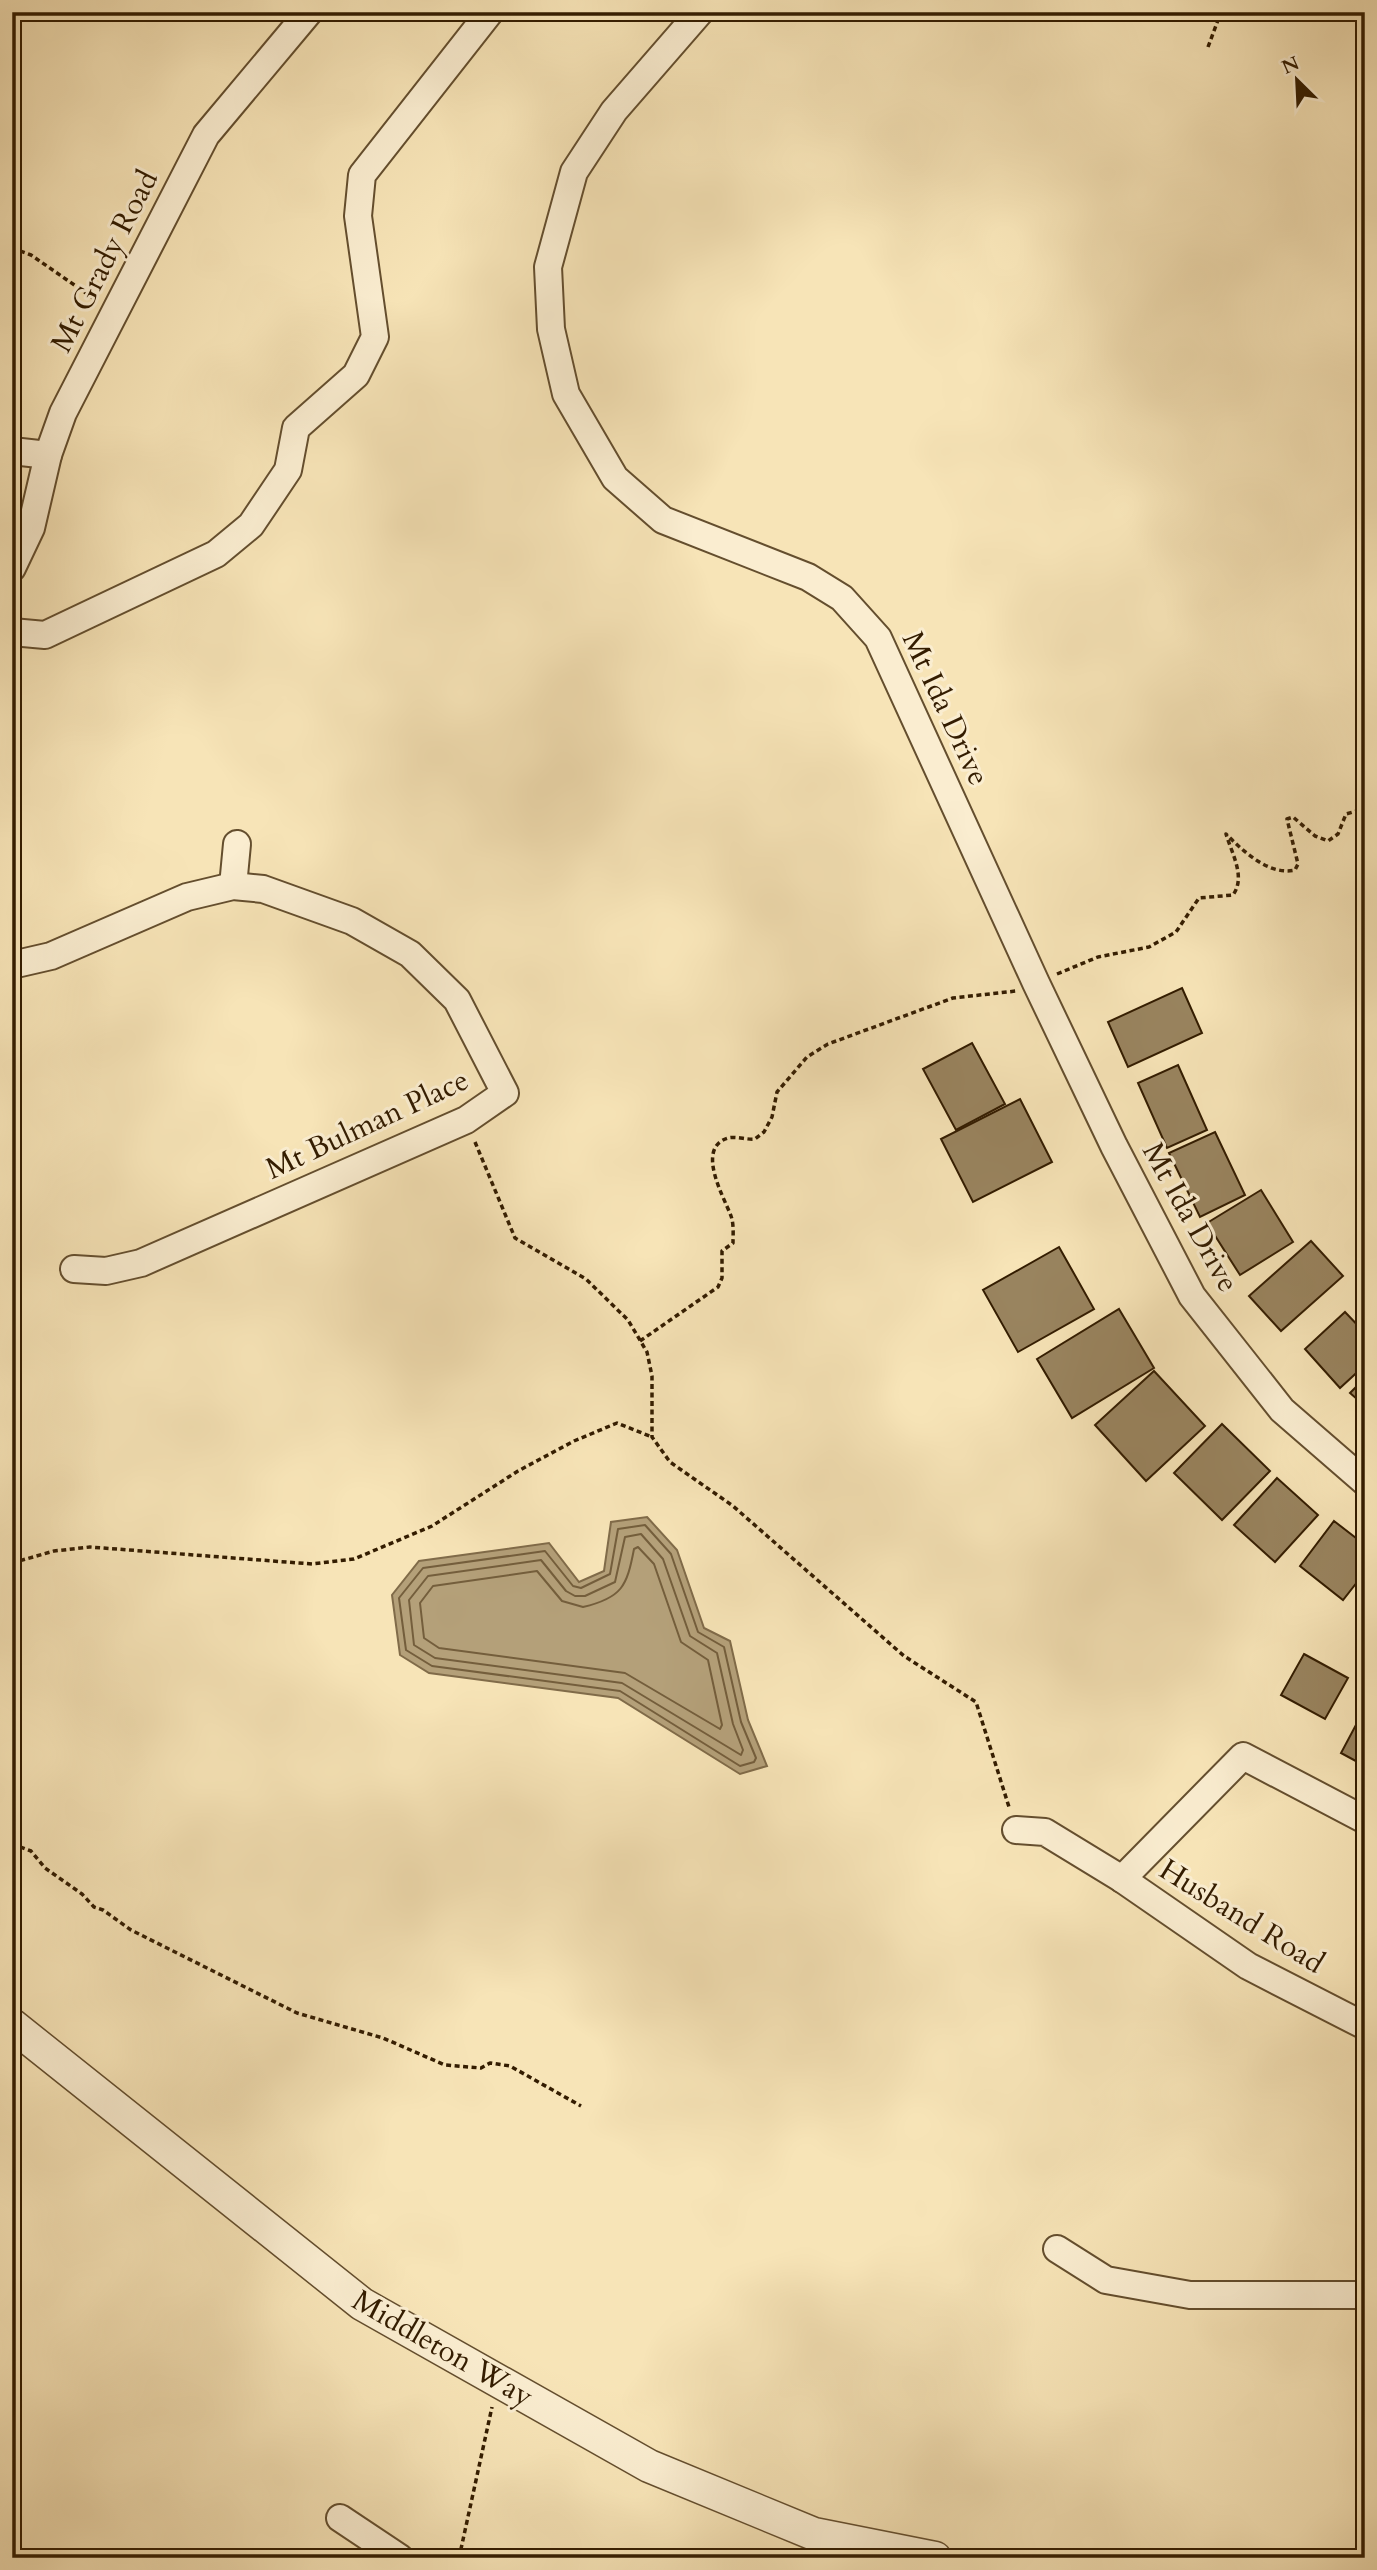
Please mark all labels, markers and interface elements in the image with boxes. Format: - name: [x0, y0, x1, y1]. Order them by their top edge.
- north arrow: [1262, 46, 1332, 116]
- text: N: [1278, 50, 1304, 81]
- street label: Mt Grady Road: [41, 163, 168, 359]
- street label: Mt Ida Drive: [892, 625, 999, 792]
- street label: Mt Bulman Place: [259, 1060, 475, 1189]
- street label: Mt Ida Drive: [1132, 1135, 1249, 1300]
- street label: Husband Road: [1151, 1849, 1332, 1984]
- street label: Middleton Way: [345, 2280, 541, 2417]

